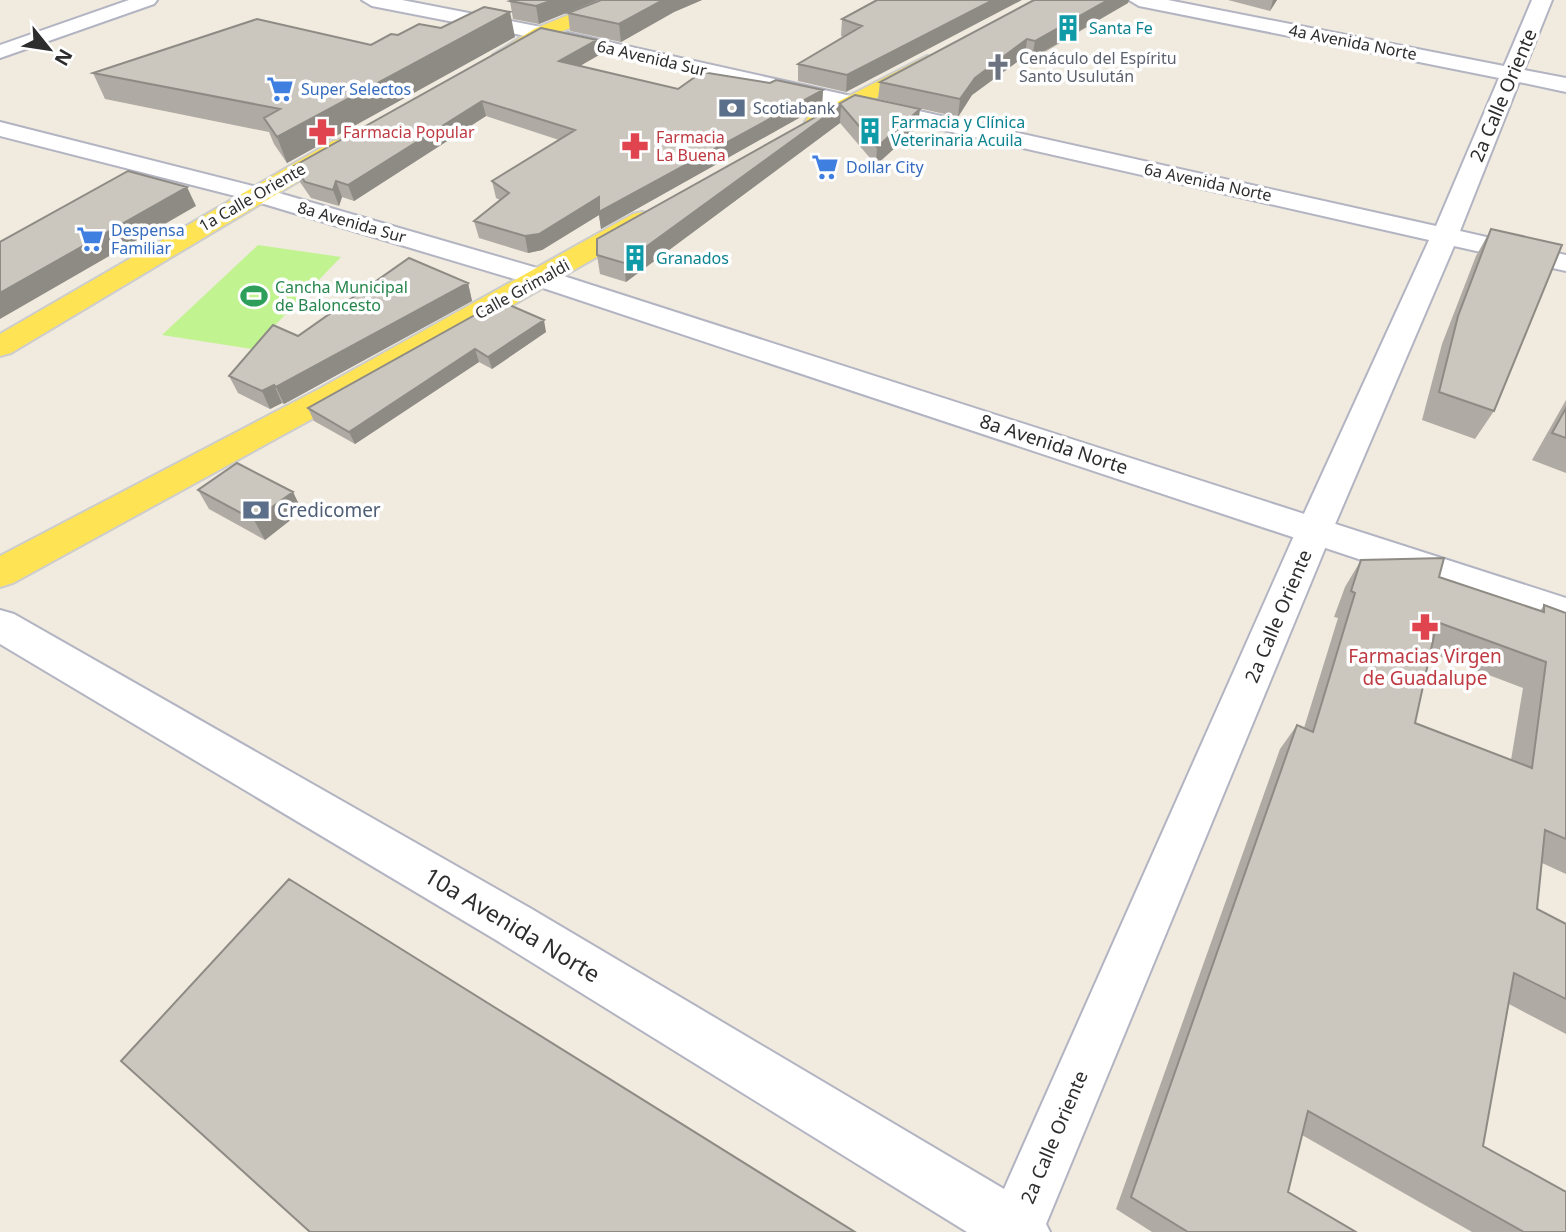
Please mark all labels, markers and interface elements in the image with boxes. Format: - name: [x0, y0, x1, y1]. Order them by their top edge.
- building icon: Santa Fe: [1053, 13, 1083, 43]
- north arrow: [14, 14, 84, 84]
- place label: Santa Fe: [1089, 17, 1153, 39]
- street label: 4a Avenida Norte: [1287, 19, 1419, 65]
- street label: 2a Calle Oriente: [1463, 24, 1543, 166]
- street label: 6a Avenida Sur: [595, 35, 709, 81]
- text: N: [49, 44, 79, 71]
- place label: Cenáculo del Espíritu Santo Usulután: [1019, 47, 1177, 87]
- church icon: Cenáculo del Espíritu Santo Usulután: [983, 52, 1013, 82]
- supermarket icon: Super Selectos: [265, 74, 295, 104]
- place label: Super Selectos: [301, 78, 411, 100]
- bank icon: Scotiabank: [717, 93, 747, 123]
- place label: Scotiabank: [753, 97, 836, 119]
- place label: Farmacia y Clínica Veterinaria Acuila: [891, 111, 1025, 151]
- building icon: Farmacia y Clínica Veterinaria Acuila: [855, 116, 885, 146]
- pharmacy icon: Farmacia Popular: [307, 117, 337, 147]
- place label: Farmacia Popular: [343, 121, 475, 143]
- place label: Farmacia La Buena: [656, 126, 726, 166]
- pharmacy icon: Farmacia La Buena: [620, 131, 650, 161]
- supermarket icon: Dollar City: [810, 152, 840, 182]
- place label: Dollar City: [846, 156, 924, 178]
- street label: 1a Calle Oriente: [195, 158, 309, 236]
- street label: 6a Avenida Norte: [1142, 158, 1274, 206]
- street label: 8a Avenida Sur: [295, 196, 409, 248]
- place label: Despensa Familiar: [111, 219, 185, 259]
- supermarket icon: Despensa Familiar: [75, 224, 105, 254]
- building icon: Granados: [620, 243, 650, 273]
- place label: Granados: [656, 247, 729, 269]
- street label: Calle Grimaldi: [471, 254, 573, 324]
- place label: Cancha Municipal de Baloncesto: [275, 276, 408, 316]
- sports icon: Cancha Municipal de Baloncesto: [239, 281, 269, 311]
- street label: 8a Avenida Norte: [977, 408, 1131, 480]
- bank icon: Credicomer: [241, 495, 271, 525]
- place label: Credicomer: [277, 497, 381, 523]
- street label: 2a Calle Oriente: [1238, 545, 1318, 687]
- pharmacy icon: Farmacias Virgen de Guadalupe: [1410, 612, 1440, 642]
- place label: Farmacias Virgen de Guadalupe: [1348, 643, 1502, 691]
- street label: 10a Avenida Norte: [419, 859, 606, 989]
- street label: 2a Calle Oriente: [1014, 1066, 1094, 1208]

